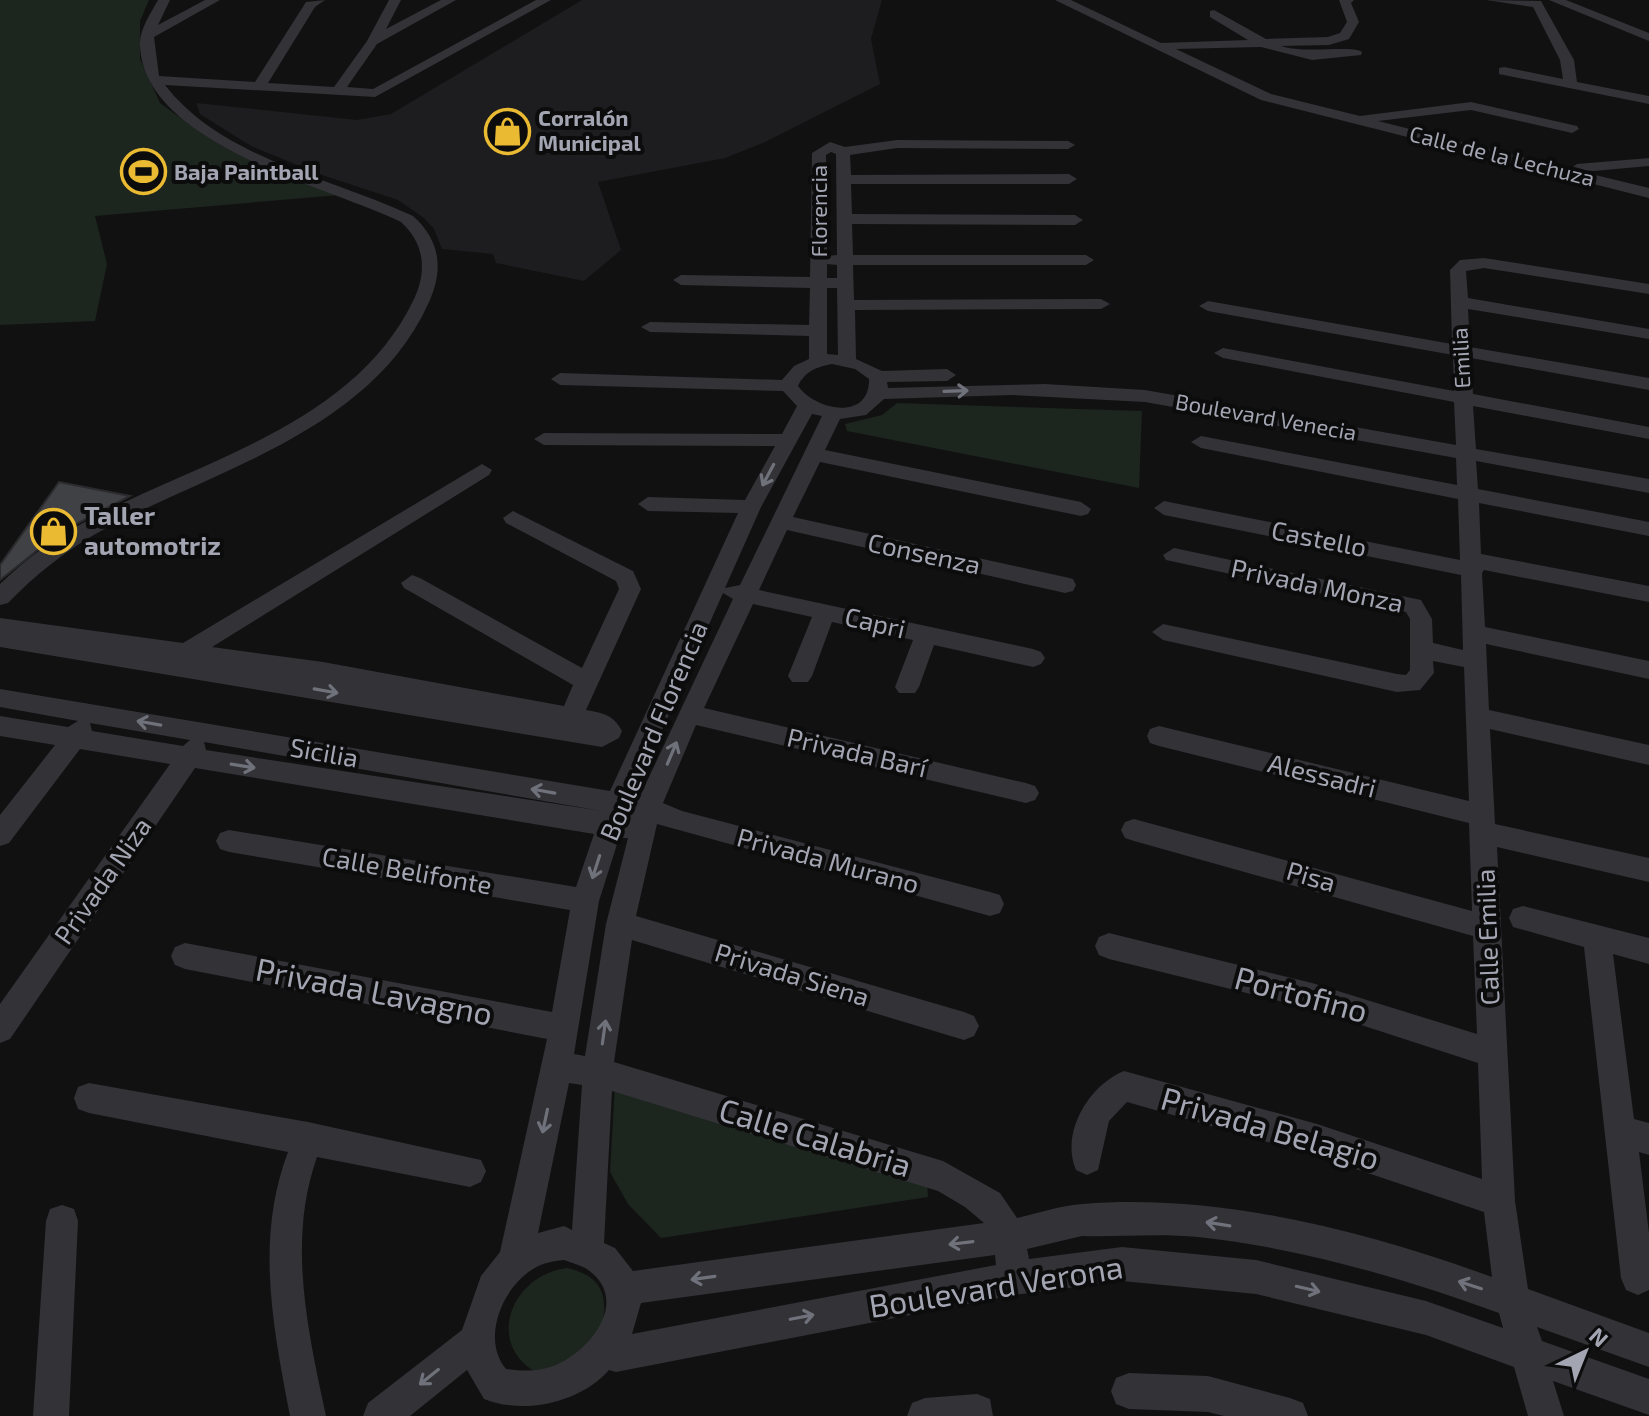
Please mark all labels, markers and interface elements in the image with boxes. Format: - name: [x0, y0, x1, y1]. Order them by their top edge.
- place label: Corralón Municipal: [538, 104, 641, 155]
- shop icon: Corralón Municipal: [483, 107, 531, 155]
- street label: Calle de la Lechuza: [1407, 119, 1597, 191]
- sports icon: Baja Paintball: [119, 148, 167, 196]
- place label: Baja Paintball: [174, 158, 319, 184]
- street label: Florencia: [805, 165, 831, 257]
- street label: Emilia: [1445, 327, 1475, 389]
- one-way arrow: [942, 383, 969, 398]
- street label: Boulevard Venecia: [1174, 387, 1359, 445]
- one-way arrow: [759, 463, 775, 487]
- place label: Taller automotriz: [84, 499, 221, 560]
- shop icon: Taller automotriz: [29, 507, 77, 555]
- street label: Castello: [1269, 513, 1370, 562]
- street label: Consenza: [865, 525, 984, 580]
- street label: Privada Monza: [1228, 551, 1406, 618]
- street label: Capri: [842, 600, 909, 644]
- street label: Boulevard Florencia: [592, 616, 713, 845]
- one-way arrow: [313, 684, 338, 699]
- one-way arrow: [137, 715, 162, 730]
- street label: Privada Barí: [784, 720, 932, 783]
- street label: Sicilia: [288, 730, 361, 773]
- one-way arrow: [665, 741, 680, 766]
- street label: Alessadri: [1265, 746, 1380, 803]
- one-way arrow: [230, 759, 255, 774]
- one-way arrow: [531, 782, 557, 797]
- street label: Privada Niza: [47, 811, 157, 949]
- street label: Privada Murano: [734, 820, 923, 899]
- street label: Calle Belifonte: [320, 839, 495, 900]
- one-way arrow: [588, 854, 603, 879]
- street label: Pisa: [1283, 854, 1339, 897]
- street label: Calle Emilia: [1469, 868, 1504, 1006]
- street label: Privada Siena: [712, 935, 873, 1012]
- street label: Privada Lavagno: [253, 948, 496, 1032]
- street label: Portofino: [1231, 957, 1372, 1029]
- one-way arrow: [597, 1019, 612, 1045]
- street label: Privada Belagio: [1157, 1078, 1384, 1176]
- street label: Calle Calabria: [715, 1089, 916, 1183]
- one-way arrow: [537, 1108, 552, 1134]
- one-way arrow: [1206, 1216, 1231, 1231]
- one-way arrow: [948, 1235, 974, 1250]
- street label: Boulevard Verona: [866, 1246, 1125, 1324]
- one-way arrow: [690, 1270, 717, 1285]
- one-way arrow: [1458, 1277, 1484, 1292]
- one-way arrow: [1295, 1282, 1320, 1297]
- one-way arrow: [789, 1309, 815, 1324]
- north arrow: [1545, 1312, 1625, 1392]
- text: N: [1585, 1322, 1614, 1352]
- one-way arrow: [418, 1367, 439, 1385]

